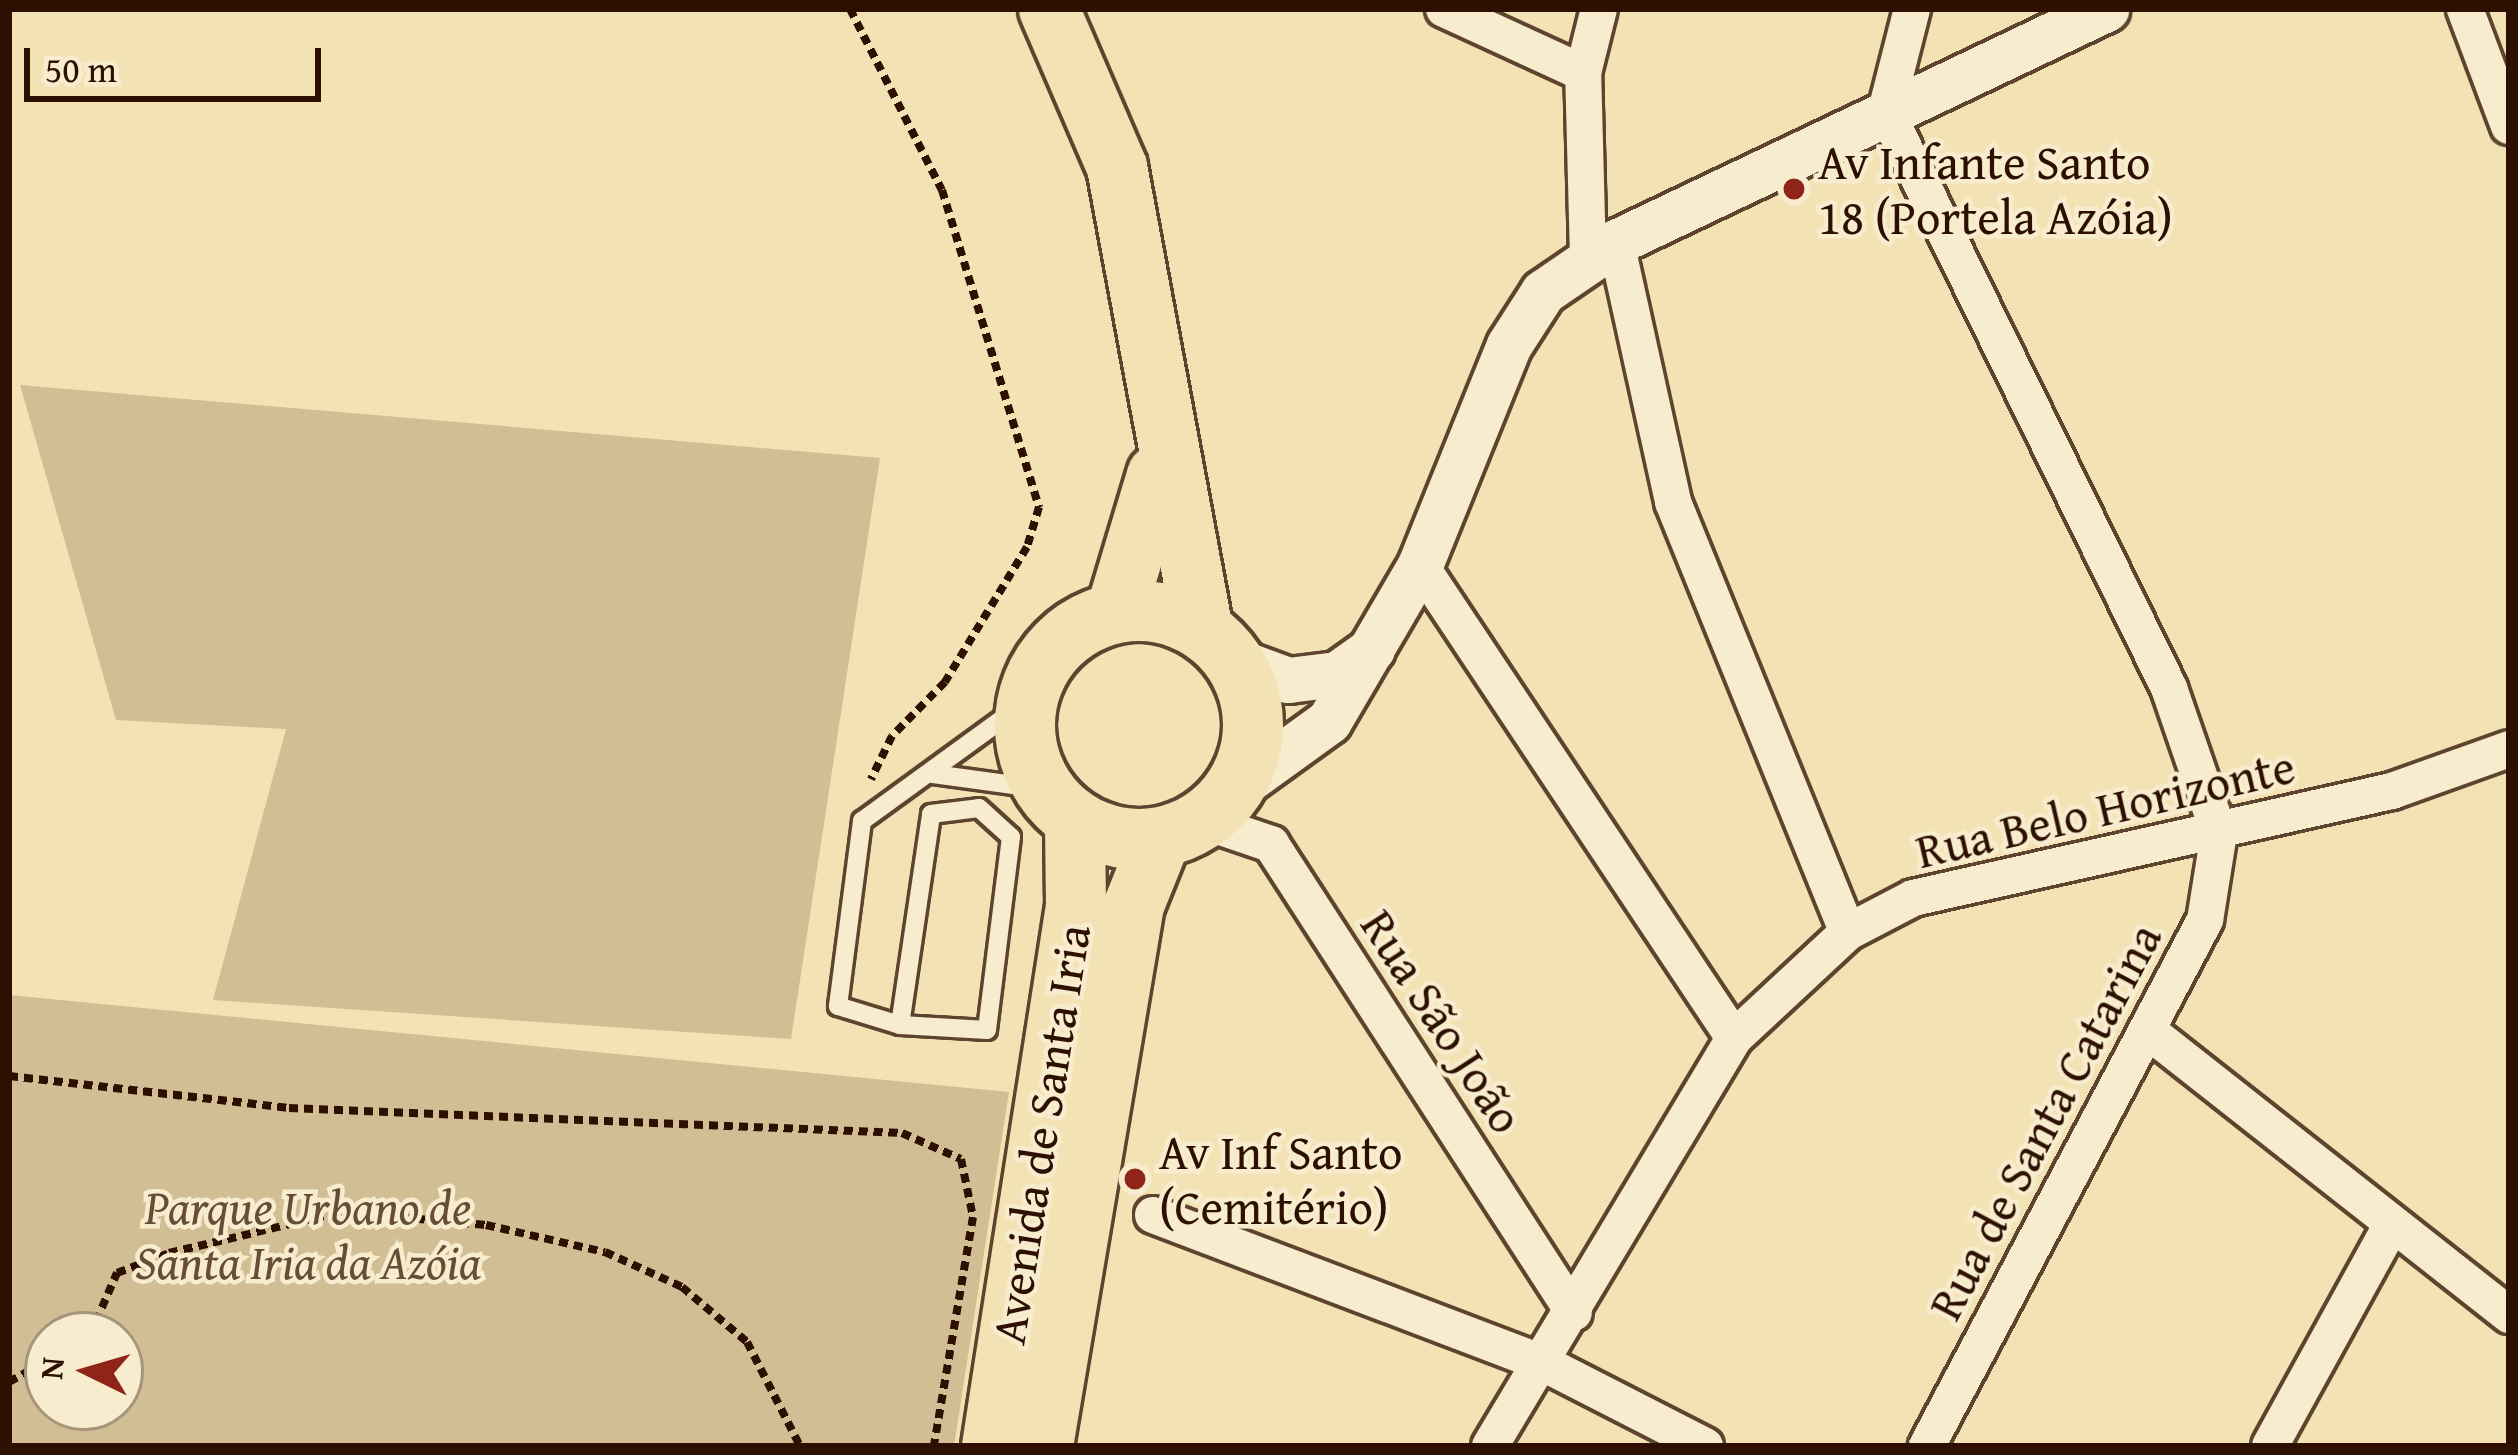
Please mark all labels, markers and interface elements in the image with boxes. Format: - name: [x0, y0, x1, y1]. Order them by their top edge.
- scale bar: [30, 24, 327, 98]
- text: 50 m: [45, 42, 117, 95]
- place label: Av Infante Santo 18 (Portela Azóia): [1818, 132, 2173, 245]
- marker: Av Infante Santo 18 (Portela Azóia): [1781, 176, 1807, 202]
- street label: Rua Belo Horizonte: [1910, 736, 2300, 880]
- street label: Rua São João: [1349, 898, 1537, 1144]
- street label: Rua de Santa Catarina: [1915, 913, 2173, 1329]
- street label: Avenida de Santa Iria: [978, 920, 1102, 1348]
- place label: Av Inf Santo (Cemitério): [1159, 1122, 1402, 1235]
- marker: Av Inf Santo (Cemitério): [1122, 1166, 1148, 1192]
- park label: Parque Urbano de Santa Iria da Azóia: [135, 1177, 481, 1290]
- north arrow: [24, 1311, 144, 1431]
- text: N: [26, 1355, 76, 1381]

